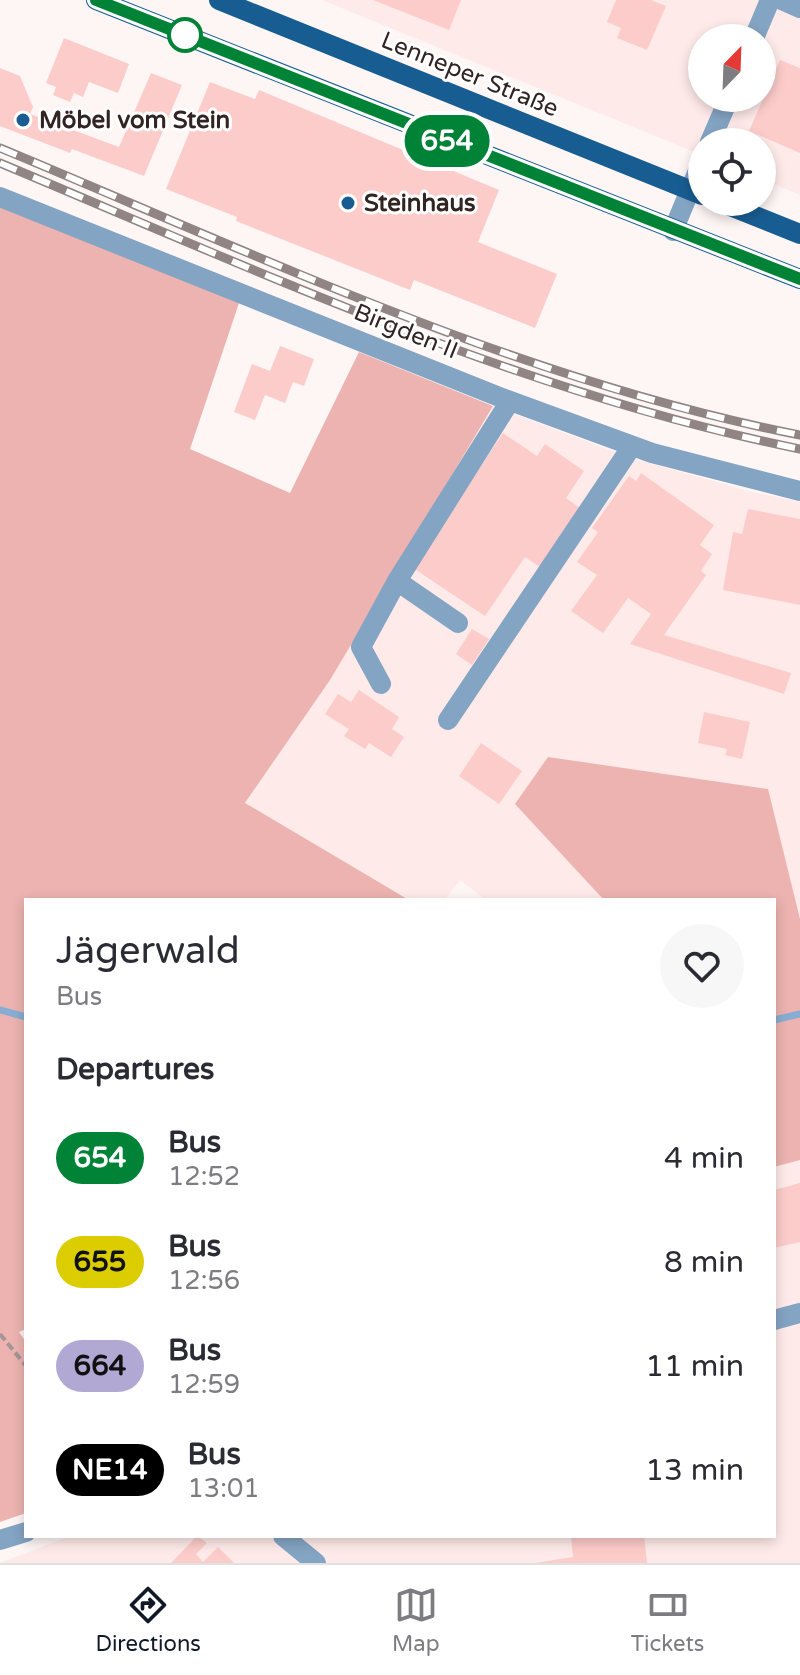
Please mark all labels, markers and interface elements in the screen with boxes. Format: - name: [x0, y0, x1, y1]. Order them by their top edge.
- unlabelled marker: [168, 18, 202, 52]
- north arrow: [688, 24, 776, 112]
- map controls: [688, 24, 776, 216]
- street label: Lenneper Straße: [377, 26, 563, 123]
- place label: Möbel vom Stein: [39, 106, 230, 135]
- marker: Möbel vom Stein: [14, 111, 32, 129]
- line badge: 654: [401, 115, 493, 167]
- text: 654: [421, 124, 473, 158]
- button: locate: [688, 128, 776, 216]
- place label: Steinhaus: [364, 189, 476, 218]
- marker: Steinhaus: [339, 194, 357, 212]
- street label: Birgden II: [350, 297, 462, 365]
- button: heart: [660, 924, 744, 1008]
- text: Jägerwald: [56, 928, 240, 974]
- text: Bus: [56, 981, 102, 1012]
- text: Departures: [56, 1051, 214, 1088]
- text: Bus: [168, 1124, 221, 1161]
- text: 4 min: [664, 1140, 744, 1177]
- text: 654: [74, 1141, 126, 1175]
- text: 12:52: [168, 1161, 240, 1192]
- text: Bus: [168, 1228, 221, 1265]
- text: 8 min: [664, 1244, 744, 1281]
- text: 655: [74, 1245, 126, 1279]
- text: 12:56: [168, 1265, 240, 1296]
- text: Bus: [168, 1332, 221, 1369]
- text: 11 min: [645, 1348, 744, 1385]
- text: 664: [74, 1349, 126, 1383]
- text: 12:59: [168, 1369, 240, 1400]
- text: Bus: [188, 1436, 241, 1473]
- text: 13 min: [645, 1452, 744, 1489]
- text: NE14: [72, 1453, 148, 1487]
- text: 13:01: [188, 1473, 260, 1504]
- tab: Directions: [96, 1583, 201, 1657]
- tab: Map: [392, 1583, 440, 1657]
- tab: Tickets: [631, 1583, 704, 1657]

